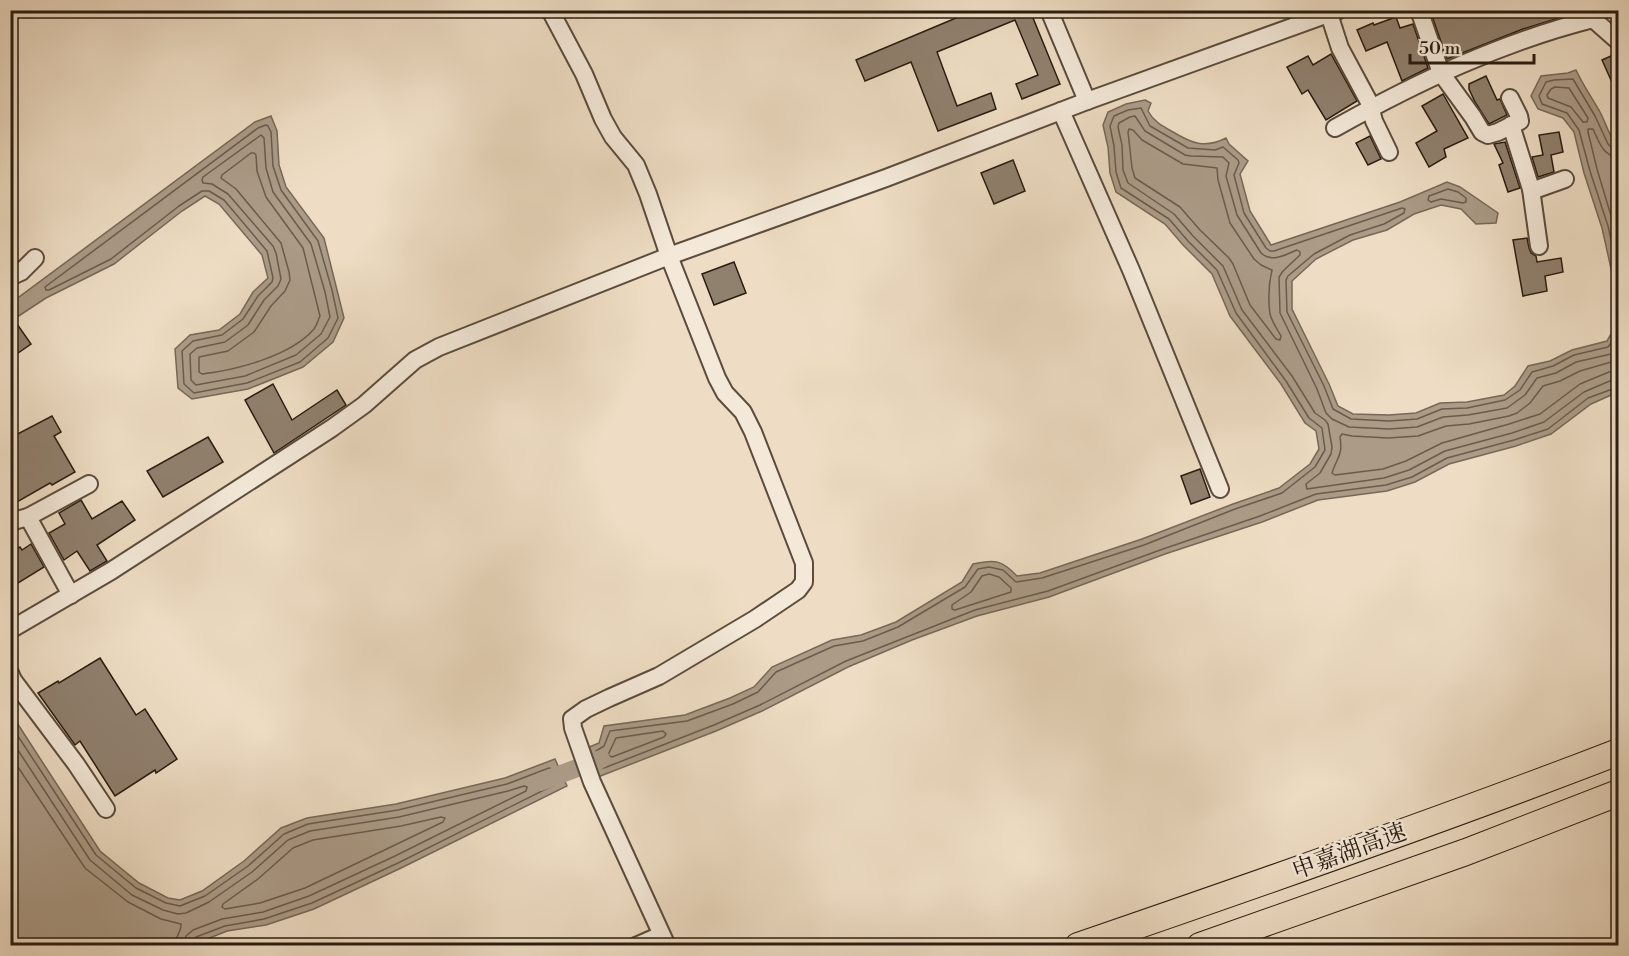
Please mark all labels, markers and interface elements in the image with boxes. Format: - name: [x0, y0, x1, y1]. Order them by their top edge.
- scale bar: [1410, 27, 1534, 65]
- text: 50 m: [1419, 37, 1461, 60]
- street label: 申嘉湖高速: [1288, 817, 1411, 887]

